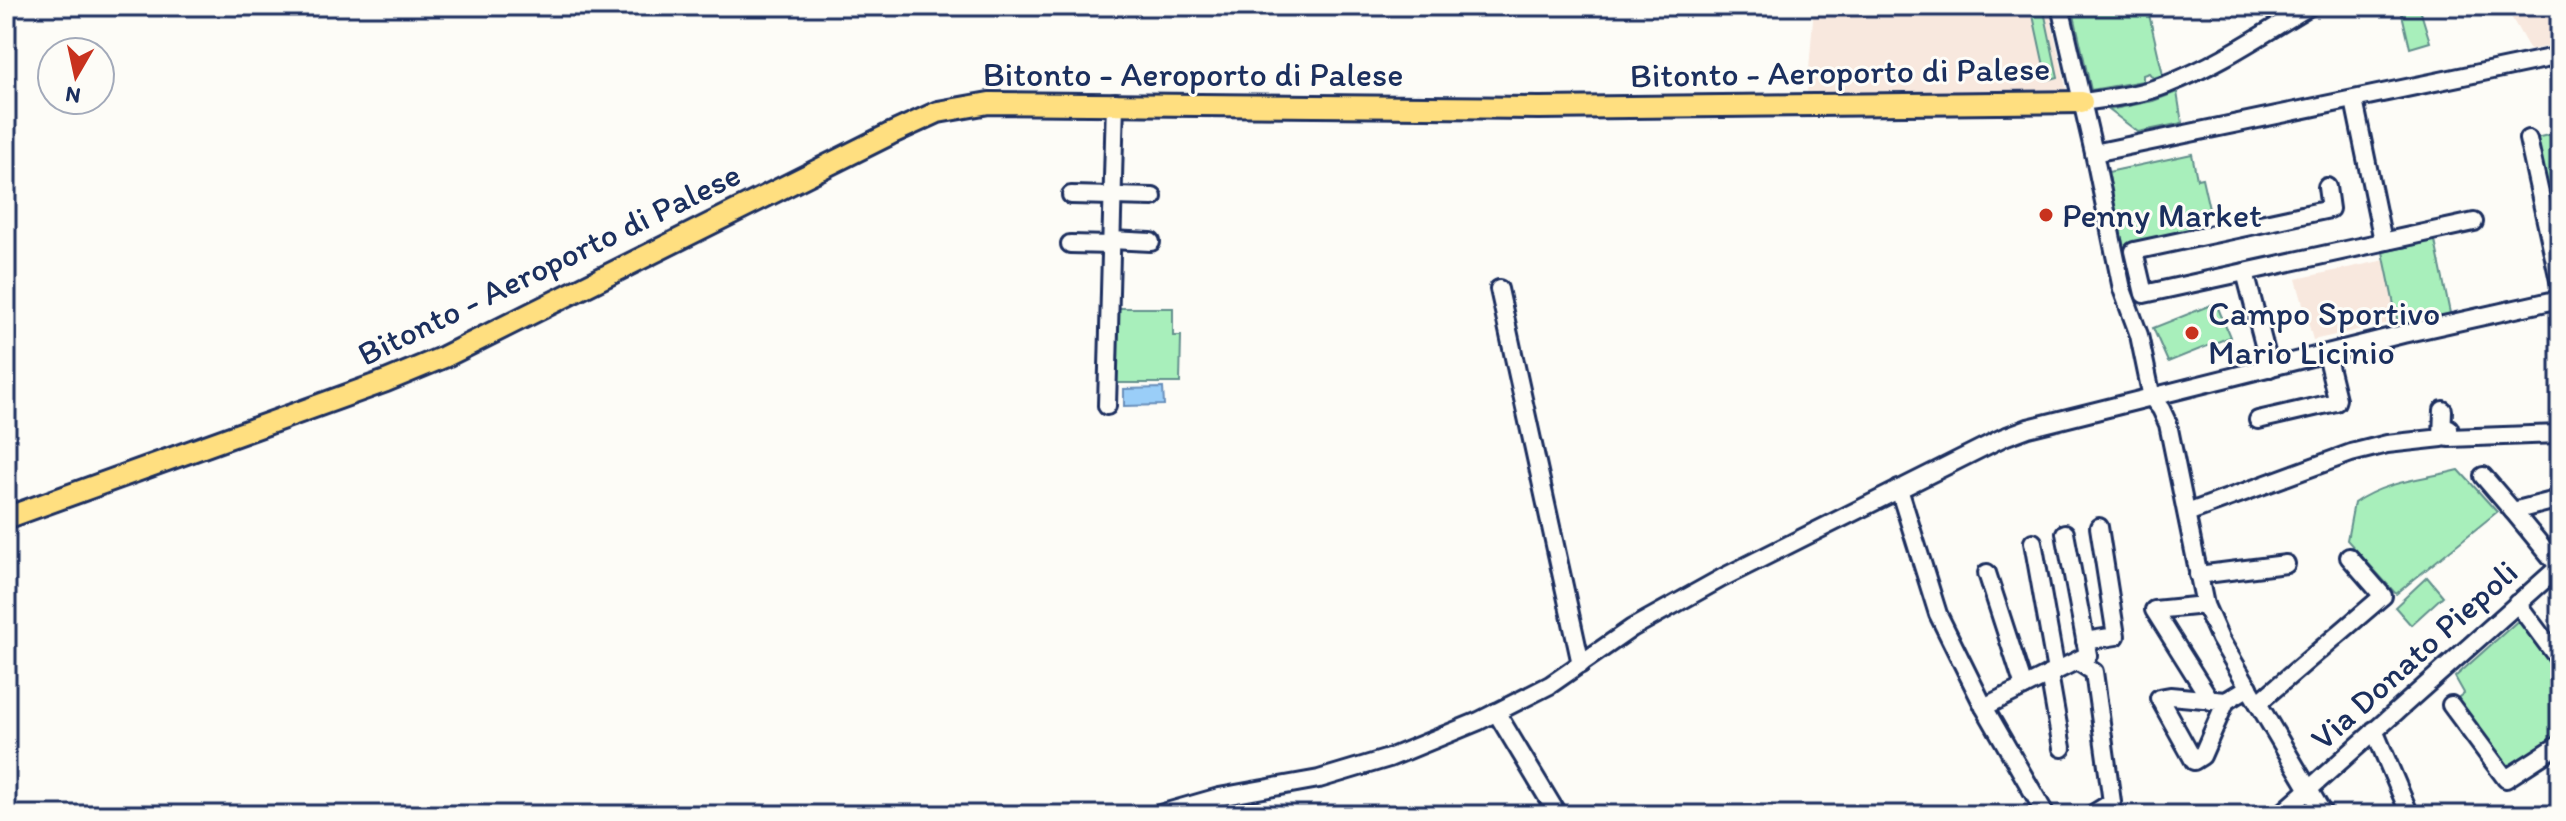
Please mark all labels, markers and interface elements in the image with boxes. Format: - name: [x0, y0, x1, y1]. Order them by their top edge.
- north arrow: [36, 36, 116, 116]
- street label: Bitonto - Aeroporto di Palese: [1629, 48, 2051, 96]
- street label: Bitonto - Aeroporto di Palese: [983, 54, 1403, 95]
- text: N: [63, 81, 82, 110]
- street label: Bitonto - Aeroporto di Palese: [351, 153, 747, 375]
- place label: Penny Market: [2062, 195, 2262, 236]
- marker: Penny Market: [2037, 206, 2055, 224]
- place label: Campo Sportivo Mario Licinio: [2208, 293, 2440, 373]
- marker: Campo Sportivo Mario Licinio: [2183, 324, 2201, 342]
- street label: Via Donato Piepoli: [2302, 551, 2526, 759]

